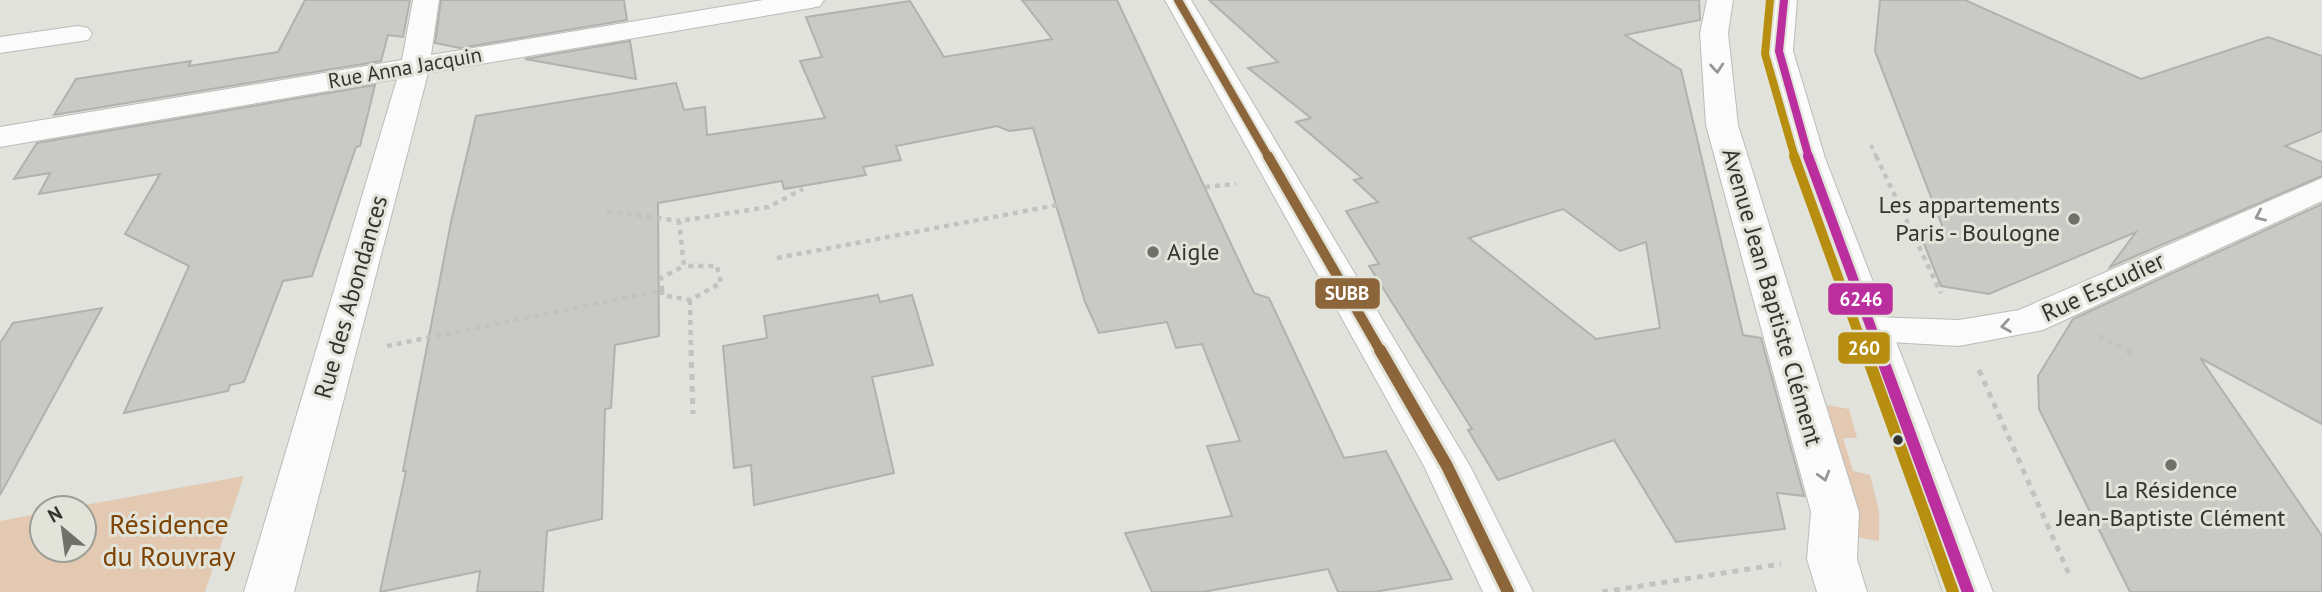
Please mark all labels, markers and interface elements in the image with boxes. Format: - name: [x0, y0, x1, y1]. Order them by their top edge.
- street label: Rue Anna Jacquin: [326, 41, 484, 94]
- one-way arrow: [1709, 62, 1724, 73]
- street label: Avenue Jean Baptiste Clément: [1715, 145, 1830, 449]
- place label: Les appartements Paris - Boulogne: [1879, 189, 2060, 248]
- street label: Rue des Abondances: [307, 192, 394, 402]
- one-way arrow: [2254, 208, 2267, 222]
- marker: Les appartements Paris - Boulogne: [2066, 211, 2082, 227]
- place label: Aigle: [1167, 236, 1220, 267]
- marker: Aigle: [1145, 244, 1161, 260]
- street label: Rue Escudier: [2036, 245, 2169, 328]
- line badge: SUBB: [1314, 277, 1381, 310]
- text: SUBB: [1325, 281, 1369, 305]
- line badge: 6246: [1827, 282, 1894, 316]
- text: 6246: [1839, 287, 1883, 311]
- one-way arrow: [2001, 318, 2012, 333]
- line badge: 260: [1837, 331, 1891, 365]
- text: 260: [1848, 336, 1880, 360]
- unlabelled marker: [1891, 433, 1905, 447]
- marker: La Résidence Jean-Baptiste Clément: [2163, 457, 2179, 473]
- one-way arrow: [1816, 470, 1831, 482]
- place label: La Résidence Jean-Baptiste Clément: [2056, 474, 2285, 533]
- north arrow: [28, 494, 98, 564]
- text: N: [43, 501, 66, 528]
- park label: Résidence du Rouvray: [102, 505, 236, 574]

